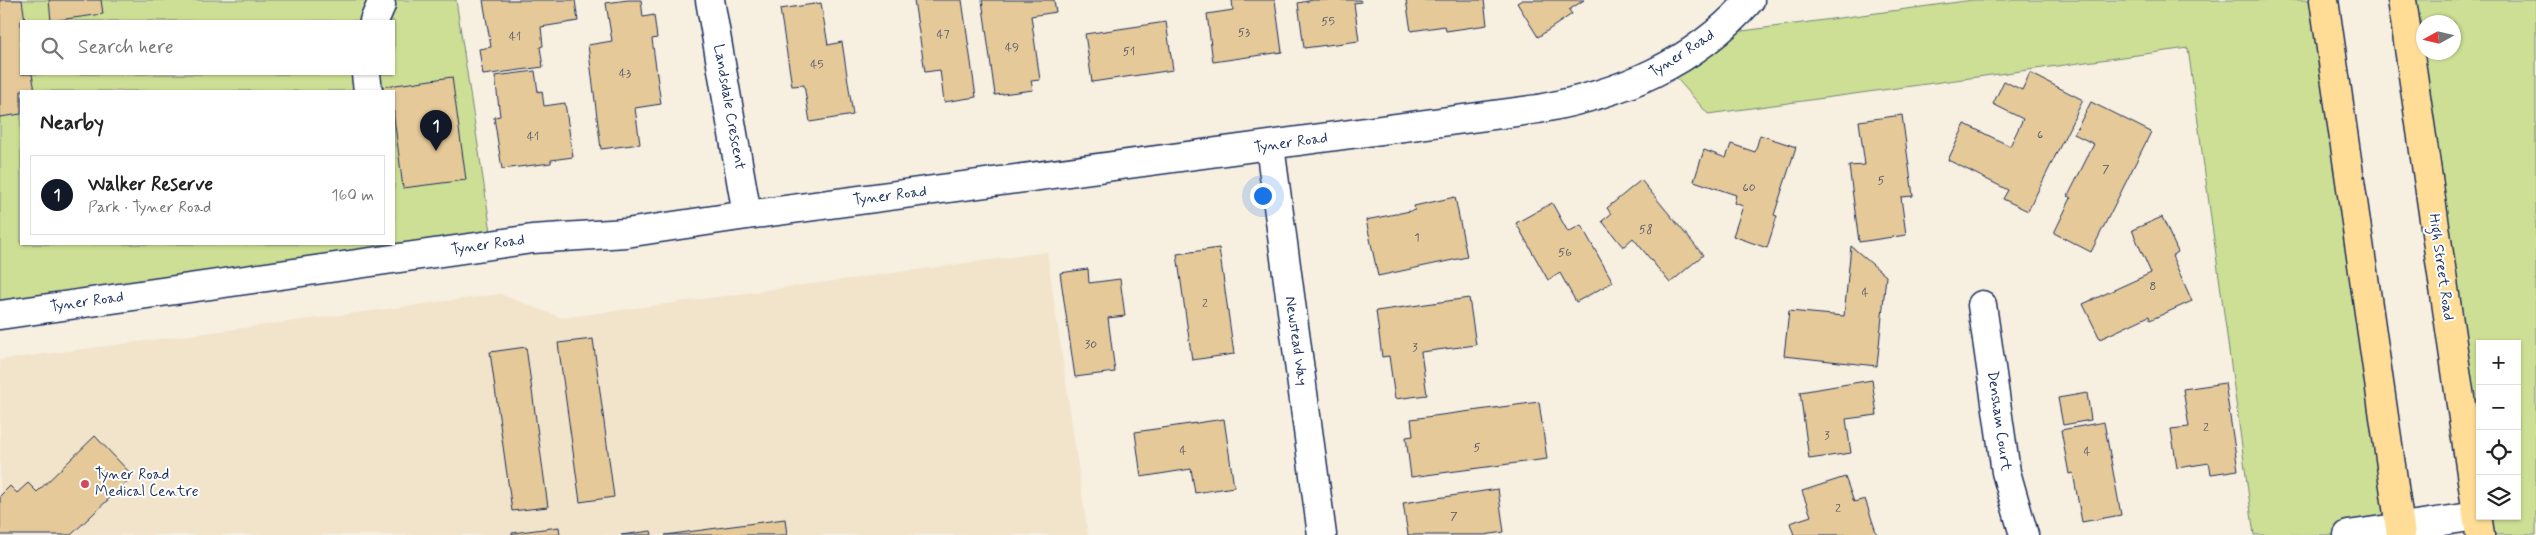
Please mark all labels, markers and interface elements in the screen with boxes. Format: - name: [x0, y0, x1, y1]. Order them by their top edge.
- house number: 55: [1321, 14, 1335, 30]
- north arrow: [2416, 15, 2461, 60]
- search box: [20, 20, 395, 75]
- house number: 53: [1238, 25, 1250, 41]
- street label: Tyner Road: [1645, 25, 1719, 83]
- house number: 47: [936, 27, 950, 43]
- house number: 41: [509, 29, 521, 45]
- icon: search: [38, 34, 66, 62]
- text: Search here: [78, 35, 174, 60]
- house number: 49: [1005, 40, 1019, 56]
- street label: Landsdale Crescent: [708, 43, 750, 171]
- house number: 51: [1123, 44, 1135, 60]
- house number: 45: [810, 57, 824, 73]
- house number: 43: [619, 66, 631, 82]
- text: Nearby: [40, 109, 104, 137]
- pin: 1: [420, 110, 452, 151]
- house number: 6: [2037, 127, 2043, 143]
- street label: Tyner Road: [1253, 128, 1329, 158]
- house number: 41: [527, 129, 539, 145]
- house number: 7: [2102, 162, 2110, 178]
- text: Walker Reserve: [88, 172, 213, 197]
- house number: 5: [1877, 173, 1885, 189]
- house number: 60: [1742, 180, 1756, 196]
- street label: Tyner Road: [852, 182, 928, 210]
- your location: [1250, 183, 1276, 209]
- text: 1: [53, 185, 61, 206]
- text: 160 m: [331, 185, 374, 206]
- text: Park · Tyner Road: [88, 197, 211, 218]
- street label: High Street Road: [2423, 212, 2458, 322]
- house number: 58: [1639, 222, 1653, 238]
- street label: Tyner Road: [450, 230, 526, 260]
- house number: 1: [1414, 230, 1420, 246]
- house number: 56: [1558, 245, 1572, 261]
- house number: 8: [2150, 279, 2156, 295]
- house number: 4: [1862, 285, 1869, 301]
- street label: Tyner Road: [49, 287, 125, 317]
- street label: Newstead Way: [1280, 295, 1312, 387]
- house number: 2: [1202, 296, 1208, 312]
- house number: 30: [1085, 337, 1097, 353]
- house number: 3: [1412, 340, 1418, 356]
- map controls: [2476, 340, 2521, 520]
- button: +: [2476, 340, 2521, 385]
- street label: Densham Court: [1982, 370, 2016, 473]
- button: −: [2476, 385, 2521, 430]
- house number: 2: [2203, 420, 2209, 436]
- house number: 3: [1824, 428, 1830, 444]
- button: locate: [2476, 430, 2521, 475]
- house number: 5: [1473, 440, 1481, 456]
- house number: 4: [1180, 443, 1187, 459]
- house number: 4: [2084, 444, 2091, 460]
- place label: Tyner Road Medical Centre: [95, 465, 199, 502]
- button: layers: [2476, 475, 2521, 520]
- marker: Tyner Road Medical Centre: [79, 478, 91, 490]
- house number: 2: [1835, 501, 1841, 517]
- house number: 7: [1450, 509, 1458, 525]

